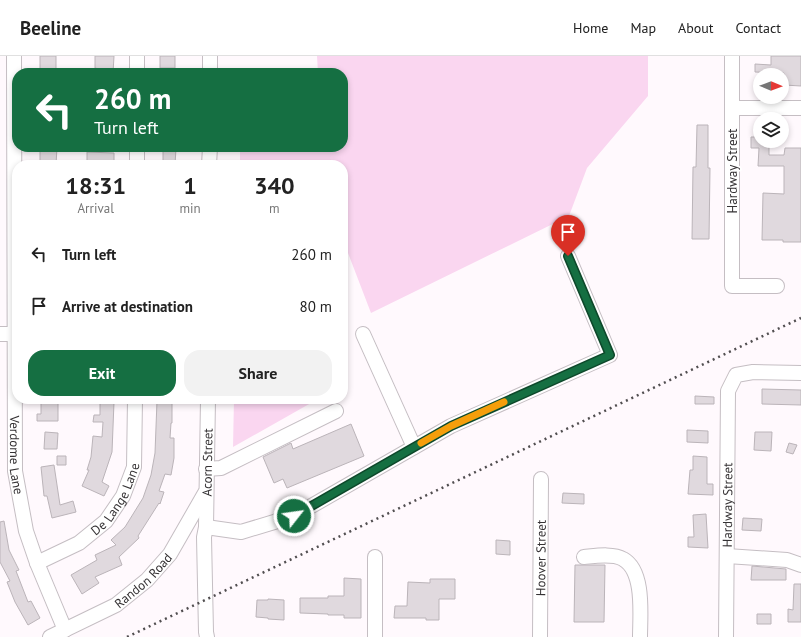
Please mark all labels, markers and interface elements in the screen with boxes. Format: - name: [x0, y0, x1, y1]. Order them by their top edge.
- text: Beeline: [20, 16, 81, 40]
- text: Home: [573, 19, 608, 37]
- text: Map: [630, 19, 656, 37]
- text: About: [678, 19, 714, 37]
- text: Contact: [736, 19, 781, 37]
- north arrow: [753, 68, 789, 104]
- map controls: [753, 68, 789, 148]
- text: 260 m: [94, 80, 171, 117]
- icon: left: [28, 84, 80, 136]
- button: layers: [753, 112, 789, 148]
- text: Turn left: [94, 116, 159, 139]
- street label: Hardway Street: [724, 128, 741, 213]
- text: 18:31: [65, 170, 126, 201]
- text: 1: [183, 170, 197, 201]
- text: 340: [254, 170, 295, 201]
- text: Arrival: [78, 200, 114, 217]
- text: min: [179, 200, 201, 217]
- text: m: [269, 200, 280, 217]
- pin: [551, 215, 585, 256]
- icon: arrive: [557, 221, 579, 243]
- icon: left: [28, 243, 50, 265]
- text: Turn left: [62, 245, 116, 264]
- text: 260 m: [291, 245, 332, 264]
- icon: arrive: [28, 295, 50, 317]
- text: Arrive at destination: [62, 297, 193, 316]
- text: 80 m: [299, 297, 332, 316]
- button: Exit: [28, 350, 176, 396]
- button: Share: [184, 350, 332, 396]
- street label: Verdome Lane: [6, 415, 28, 496]
- street label: Acorn Street: [198, 427, 216, 497]
- street label: Hardway Street: [718, 462, 736, 548]
- street label: De Lange Lane: [87, 463, 143, 539]
- position arrow: [273, 495, 315, 537]
- street label: Hoover Street: [532, 519, 549, 596]
- street label: Randon Road: [111, 549, 176, 612]

